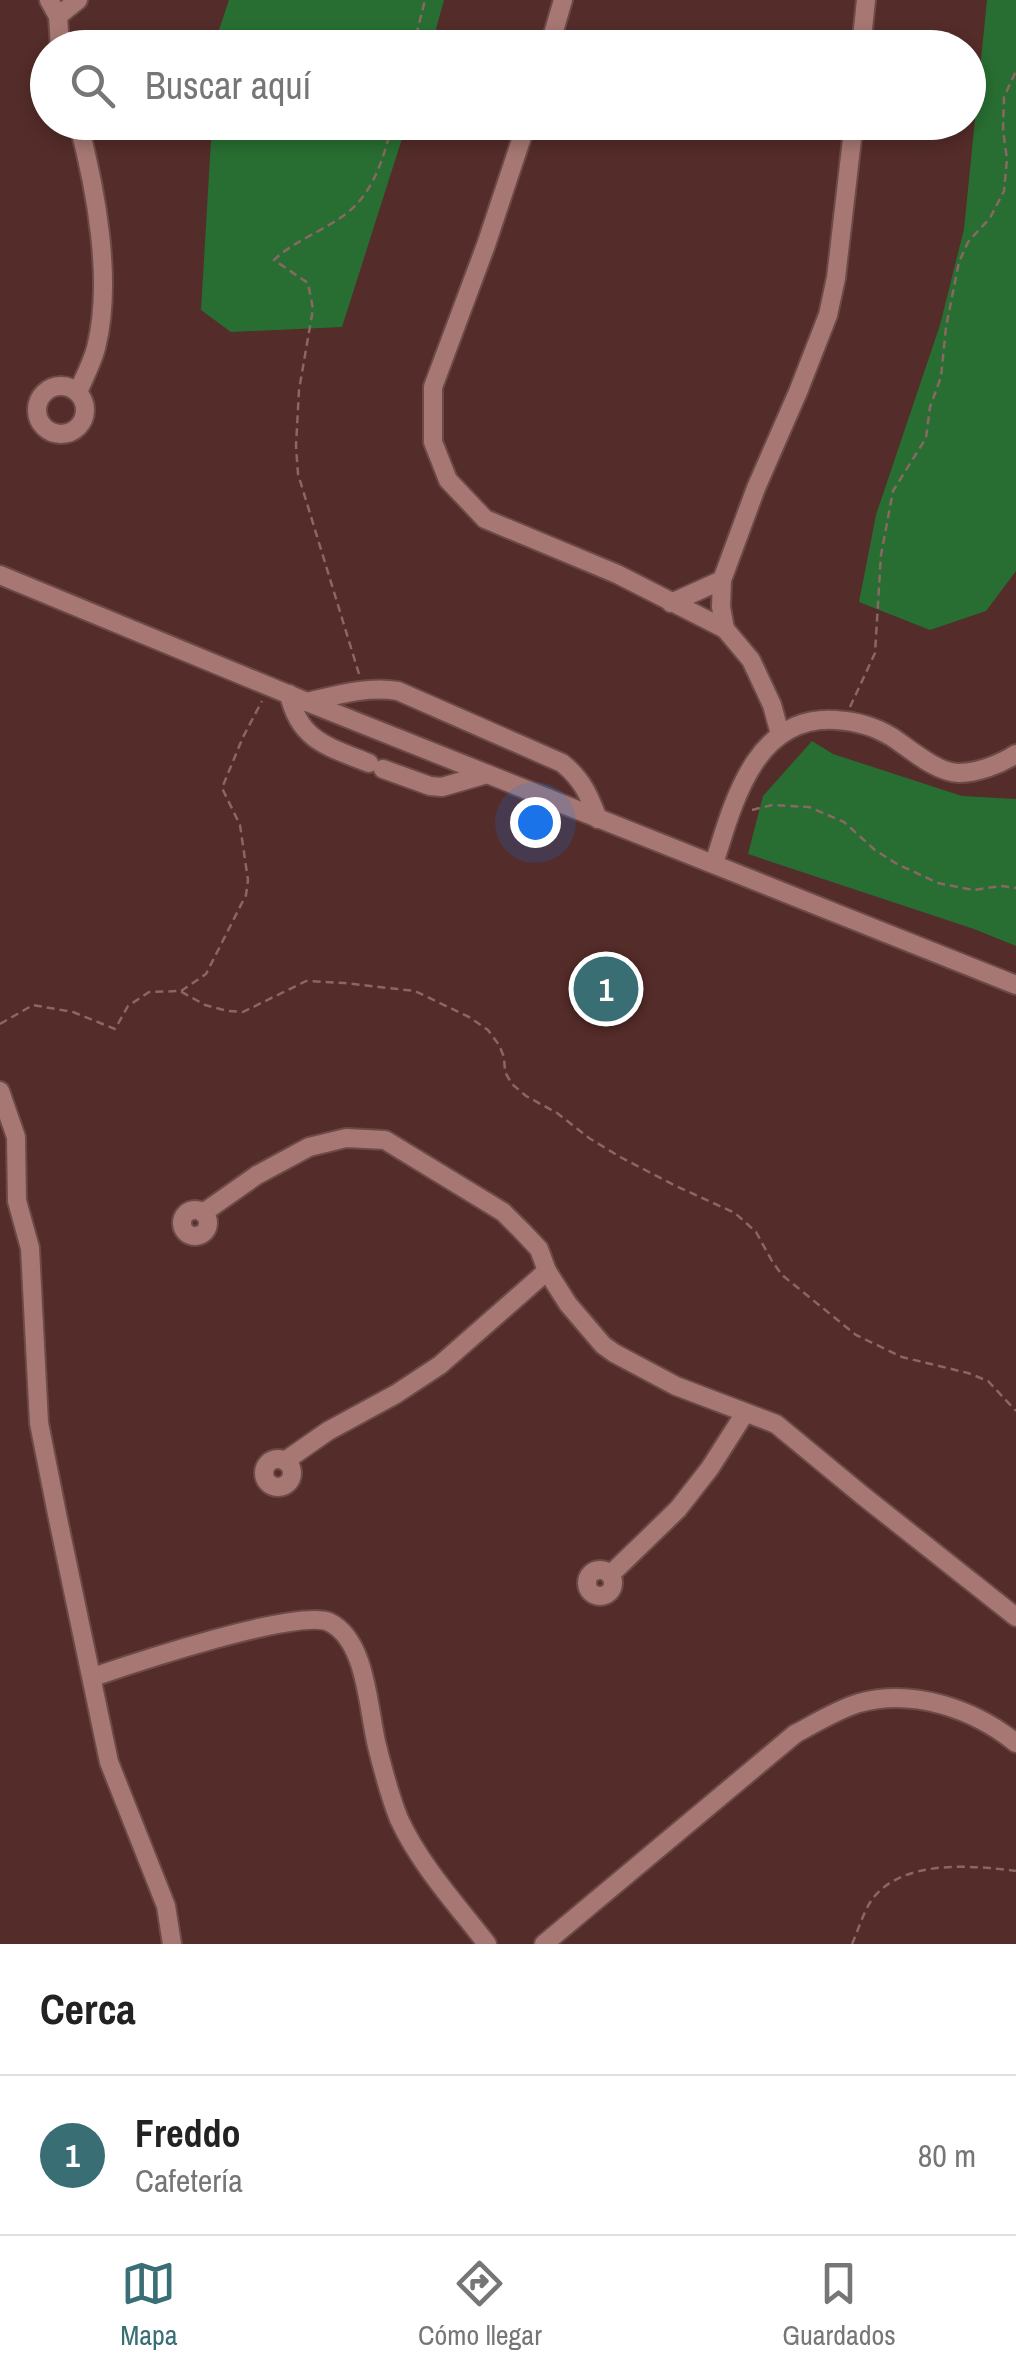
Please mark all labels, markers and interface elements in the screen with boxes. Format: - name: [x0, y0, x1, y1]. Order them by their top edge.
- search box: [30, 30, 986, 140]
- icon: search: [65, 58, 120, 113]
- text: Buscar aquí: [145, 60, 311, 111]
- your location: [510, 797, 561, 848]
- pin: 1: [574, 952, 638, 1026]
- text: Cerca: [40, 1981, 136, 2037]
- text: Freddo: [135, 2108, 241, 2159]
- text: 1: [65, 2134, 80, 2177]
- text: 80 m: [918, 2134, 976, 2177]
- text: Cafetería: [135, 2159, 243, 2202]
- tab: Mapa: [120, 2256, 178, 2354]
- tab: Cómo llegar: [418, 2256, 542, 2354]
- tab: Guardados: [782, 2256, 896, 2354]

